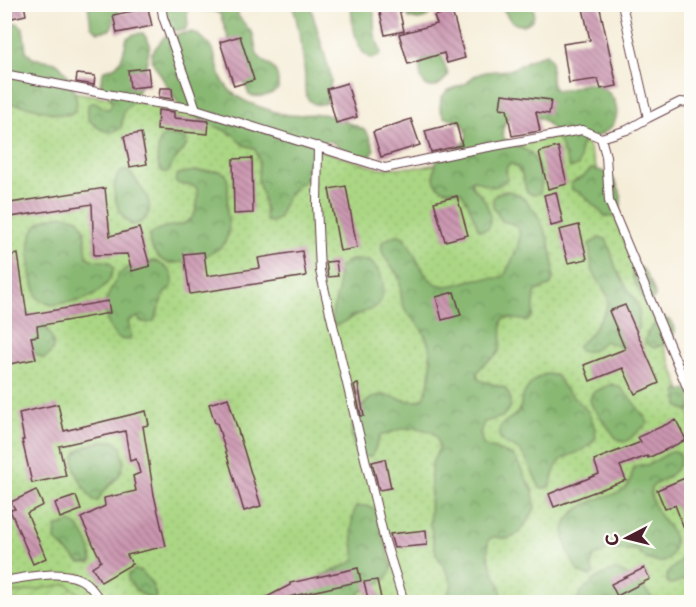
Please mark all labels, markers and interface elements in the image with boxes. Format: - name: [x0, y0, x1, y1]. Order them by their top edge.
- north arrow: [597, 508, 657, 568]
- text: С: [598, 533, 624, 547]

